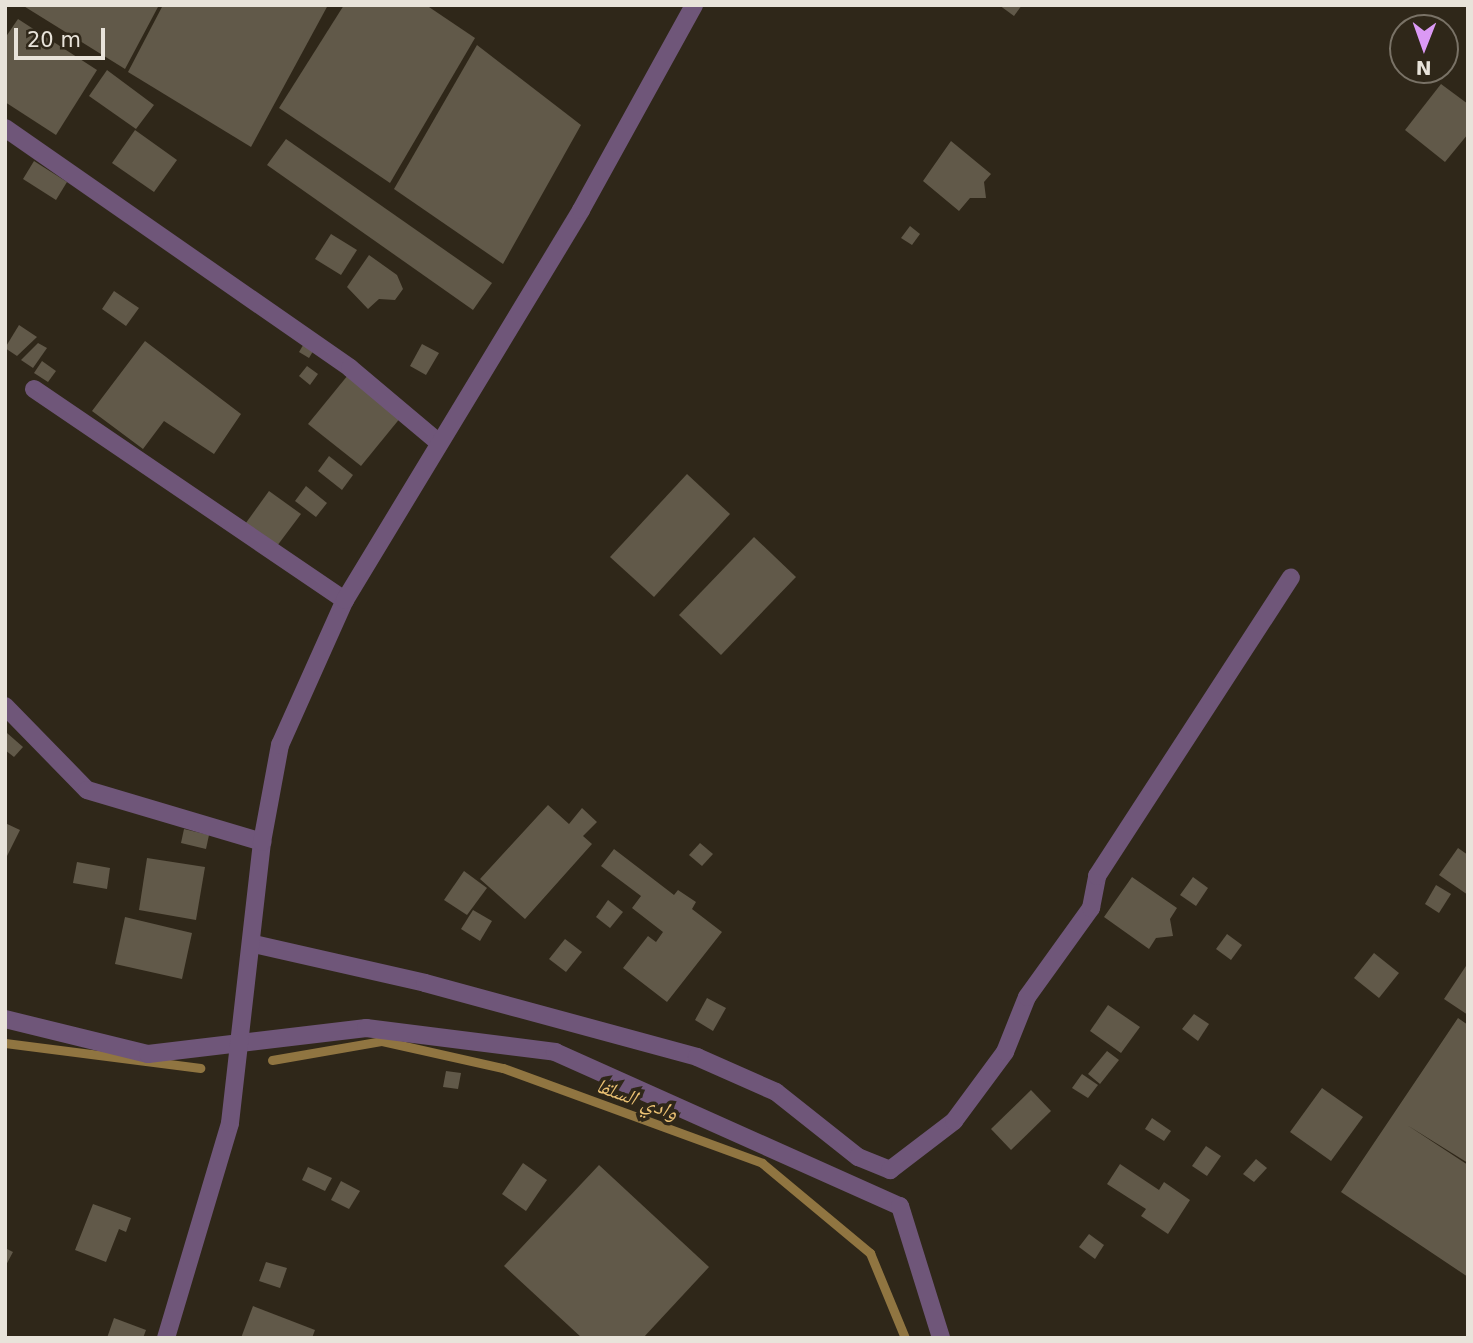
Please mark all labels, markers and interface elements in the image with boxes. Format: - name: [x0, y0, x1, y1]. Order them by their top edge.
- scale bar: [18, 14, 108, 58]
- north arrow: [1389, 14, 1459, 84]
- text: 20 m: [27, 28, 81, 52]
- text: N: [1416, 57, 1432, 79]
- water label: وادي السلقا: [593, 1073, 681, 1125]

